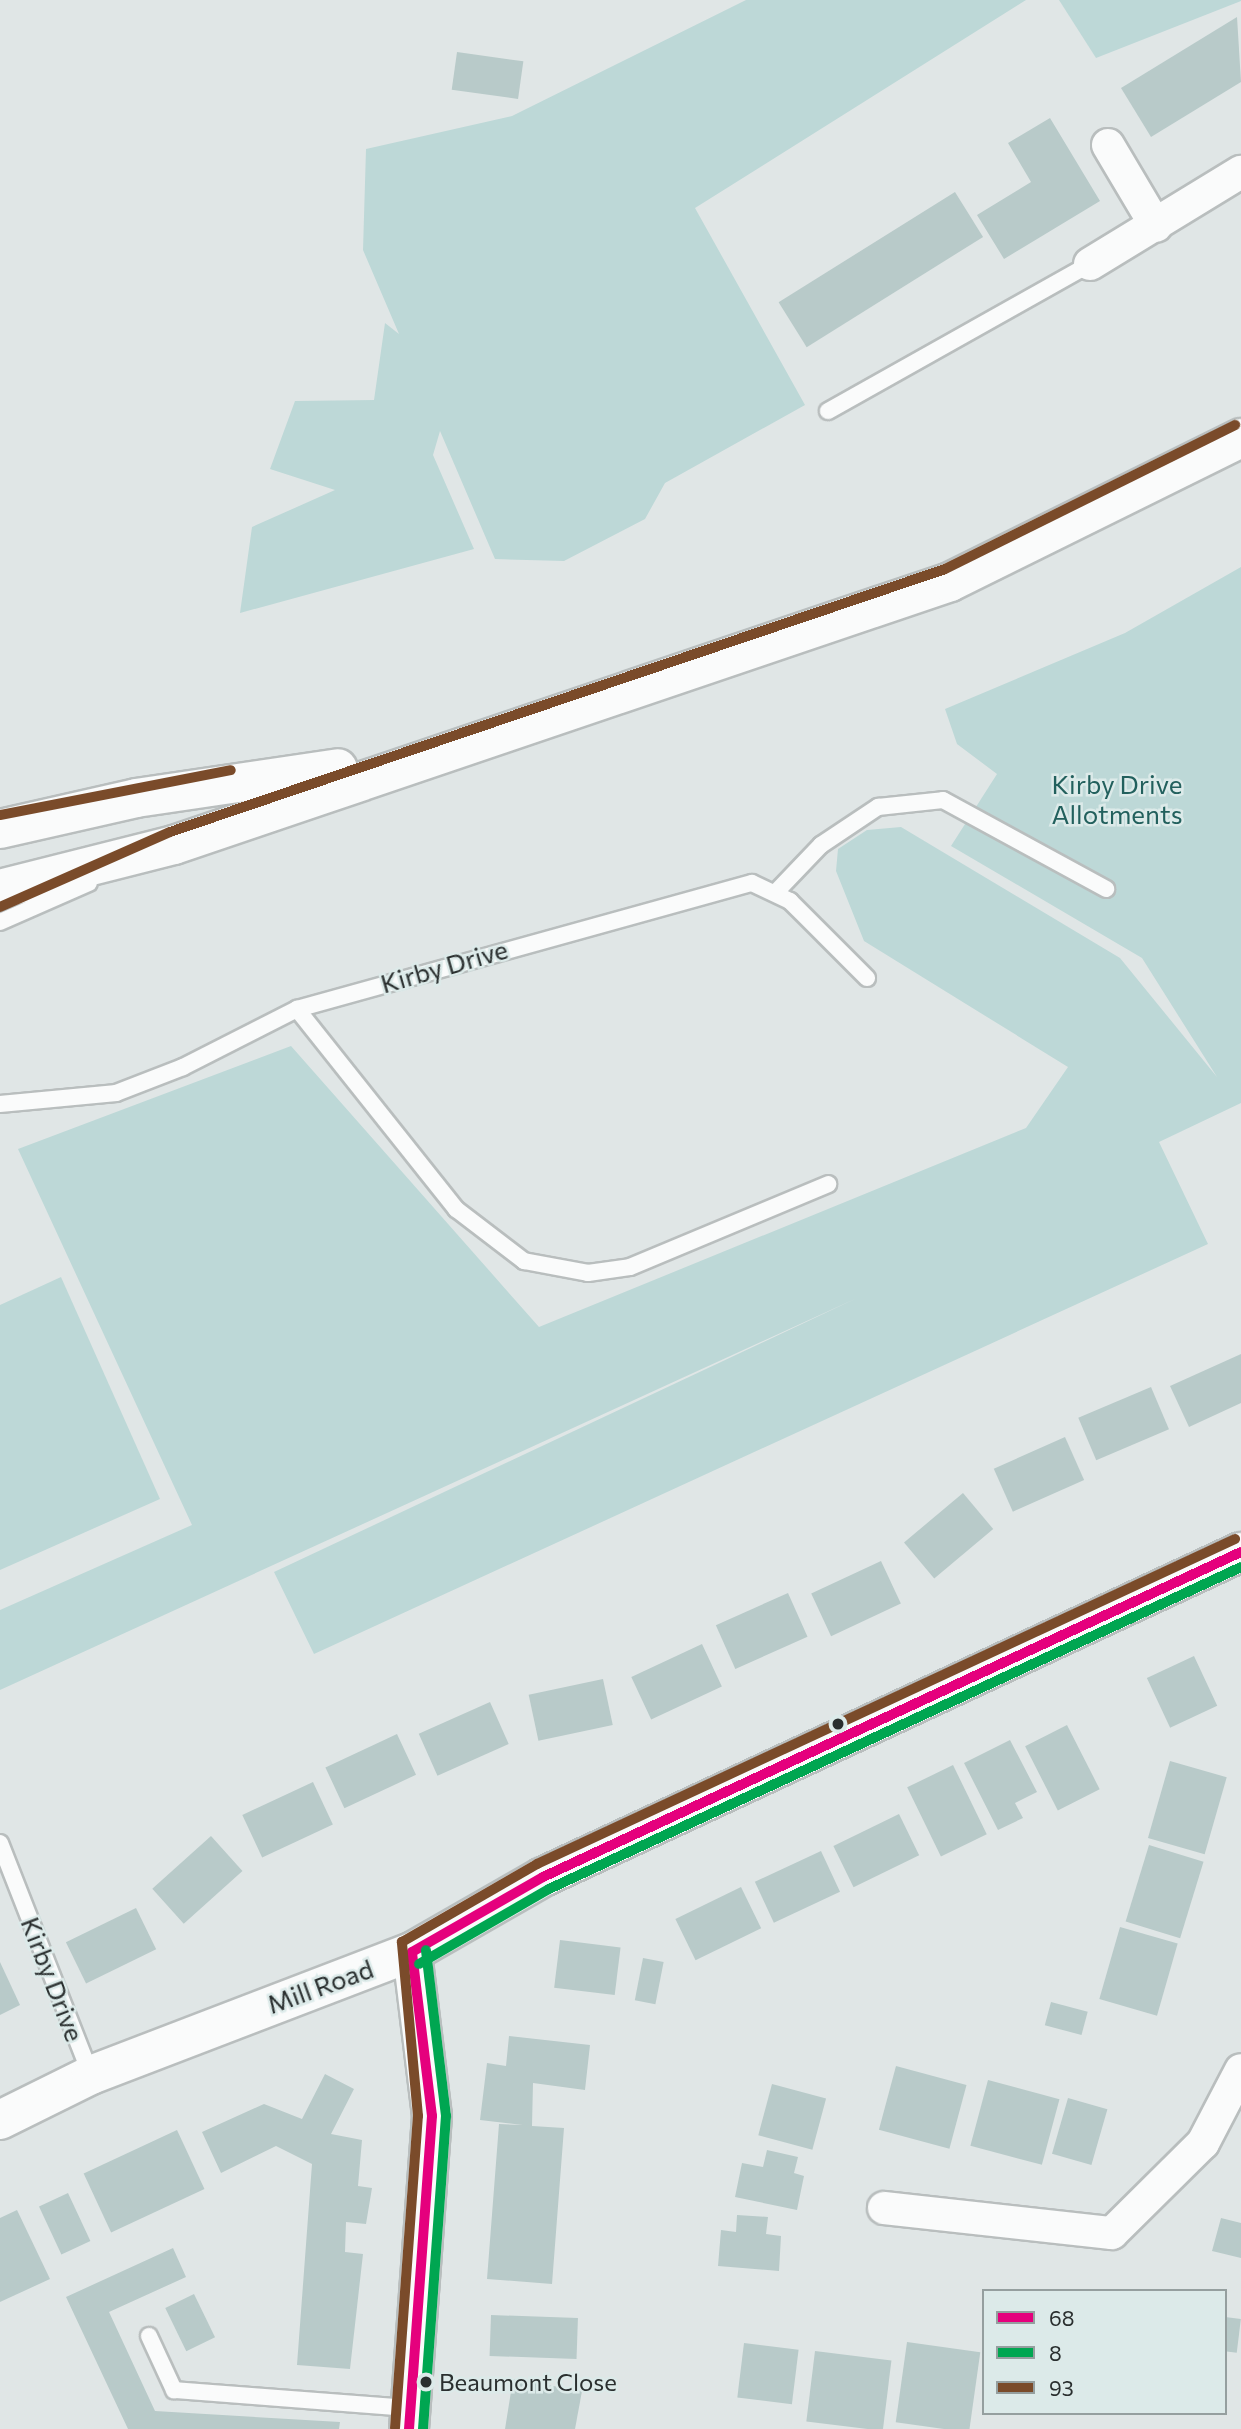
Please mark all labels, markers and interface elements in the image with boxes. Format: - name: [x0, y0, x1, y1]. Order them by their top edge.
- park label: Kirby Drive Allotments: [1052, 768, 1182, 830]
- street label: Kirby Drive: [377, 933, 511, 999]
- unlabelled marker: [831, 1717, 845, 1731]
- street label: Kirby Drive: [15, 1912, 91, 2046]
- street label: Mill Road: [263, 1952, 377, 2020]
- legend: [982, 2289, 1227, 2415]
- text: 68: [1049, 2305, 1075, 2330]
- text: 8: [1049, 2340, 1062, 2365]
- place label: Beaumont Close: [439, 2368, 617, 2396]
- marker: Beaumont Close: [419, 2375, 433, 2389]
- text: 93: [1049, 2375, 1074, 2400]

